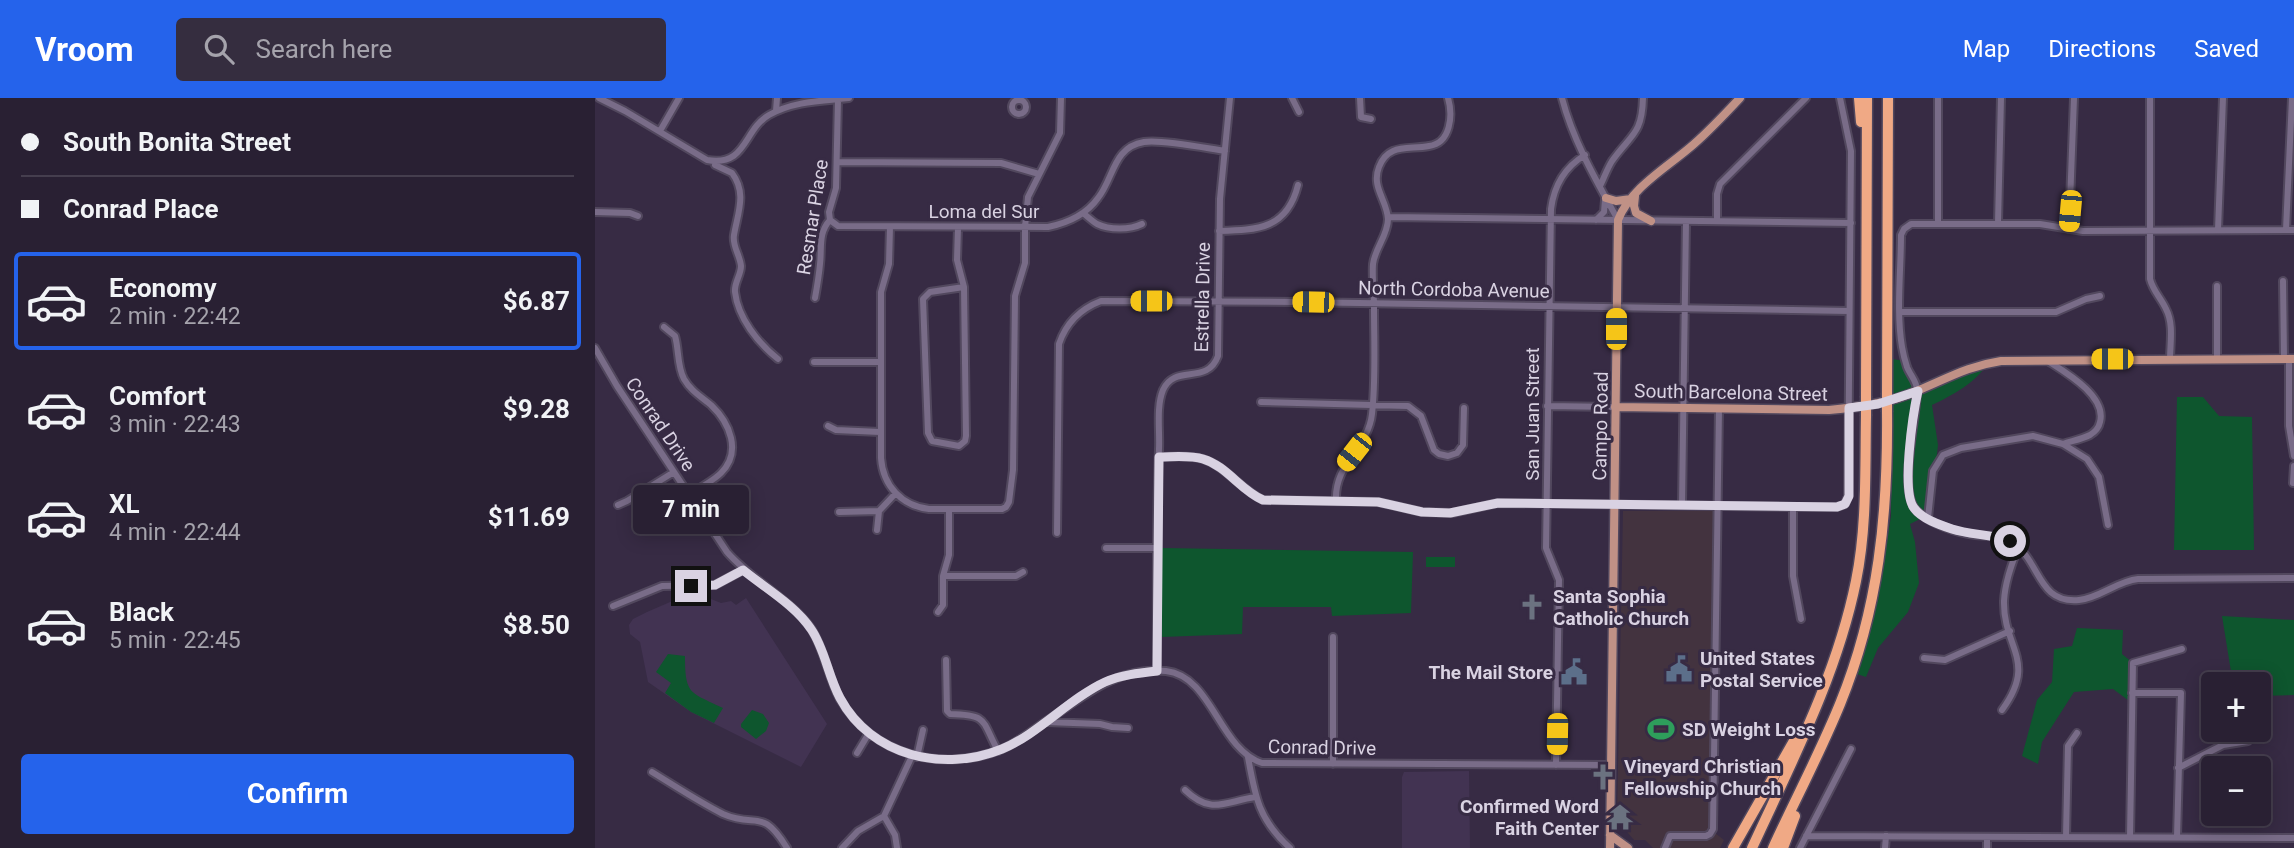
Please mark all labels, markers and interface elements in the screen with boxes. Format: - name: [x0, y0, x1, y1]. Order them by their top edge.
- search box: [176, 18, 666, 81]
- text: Vroom: [35, 30, 134, 69]
- icon: search: [200, 30, 238, 68]
- text: Search here: [256, 34, 392, 64]
- text: Map: [1963, 35, 2010, 63]
- text: Directions: [2048, 35, 2156, 63]
- text: Saved: [2194, 35, 2259, 63]
- text: South Bonita Street: [63, 127, 291, 157]
- street label: Resmar Place: [792, 158, 833, 277]
- car: [2058, 189, 2083, 233]
- text: Conrad Place: [63, 194, 219, 224]
- street label: Loma del Sur: [928, 200, 1040, 223]
- street label: Estrella Drive: [1190, 242, 1215, 352]
- icon: car: [25, 270, 88, 333]
- text: Economy: [109, 273, 216, 303]
- street label: North Cordoba Avenue: [1358, 276, 1550, 303]
- text: $6.87: [503, 286, 570, 316]
- car: [1131, 291, 1173, 312]
- car: [1292, 291, 1335, 313]
- text: 2 min · 22:42: [109, 303, 241, 330]
- car: [1606, 308, 1627, 350]
- street label: San Juan Street: [1521, 347, 1544, 481]
- car: [2092, 349, 2134, 370]
- street label: Campo Road: [1588, 371, 1613, 481]
- street label: Conrad Drive: [621, 373, 700, 476]
- icon: car: [25, 378, 88, 441]
- street label: South Barcelona Street: [1634, 379, 1828, 406]
- text: Comfort: [109, 381, 206, 411]
- text: $9.28: [503, 394, 570, 424]
- text: 3 min · 22:43: [109, 411, 241, 438]
- car: [1333, 429, 1376, 475]
- callout: 7 min: [633, 484, 749, 533]
- icon: car: [25, 486, 88, 549]
- text: XL: [109, 489, 140, 519]
- text: 7 min: [662, 496, 720, 523]
- text: $11.69: [488, 502, 570, 532]
- text: 4 min · 22:44: [109, 519, 241, 546]
- route start: [1994, 525, 2026, 557]
- route end: [675, 570, 707, 602]
- place label: Santa Sophia Catholic Church: [1553, 585, 1689, 630]
- church icon: Santa Sophia Catholic Church: [1517, 592, 1547, 622]
- icon: car: [25, 594, 88, 657]
- text: Black: [109, 597, 174, 627]
- text: $8.50: [503, 610, 570, 640]
- text: 5 min · 22:45: [109, 627, 241, 654]
- place label: United States Postal Service: [1700, 647, 1823, 692]
- public building icon: United States Postal Service: [1664, 654, 1694, 684]
- public building icon: The Mail Store: [1559, 657, 1589, 687]
- place label: The Mail Store: [1428, 661, 1553, 684]
- map controls: [2201, 672, 2271, 826]
- button: +: [2201, 672, 2271, 742]
- car: [1547, 713, 1568, 755]
- sports icon: SD Weight Loss: [1646, 714, 1676, 744]
- place label: SD Weight Loss: [1682, 718, 1816, 741]
- street label: Conrad Drive: [1268, 735, 1376, 760]
- button: Confirm: [21, 754, 574, 834]
- place label: Vineyard Christian Fellowship Church: [1624, 755, 1781, 800]
- button: −: [2201, 756, 2271, 826]
- church icon: Vineyard Christian Fellowship Church: [1588, 762, 1618, 792]
- place label: Confirmed Word Faith Center: [1460, 795, 1599, 840]
- temple icon: Confirmed Word Faith Center: [1605, 802, 1635, 832]

